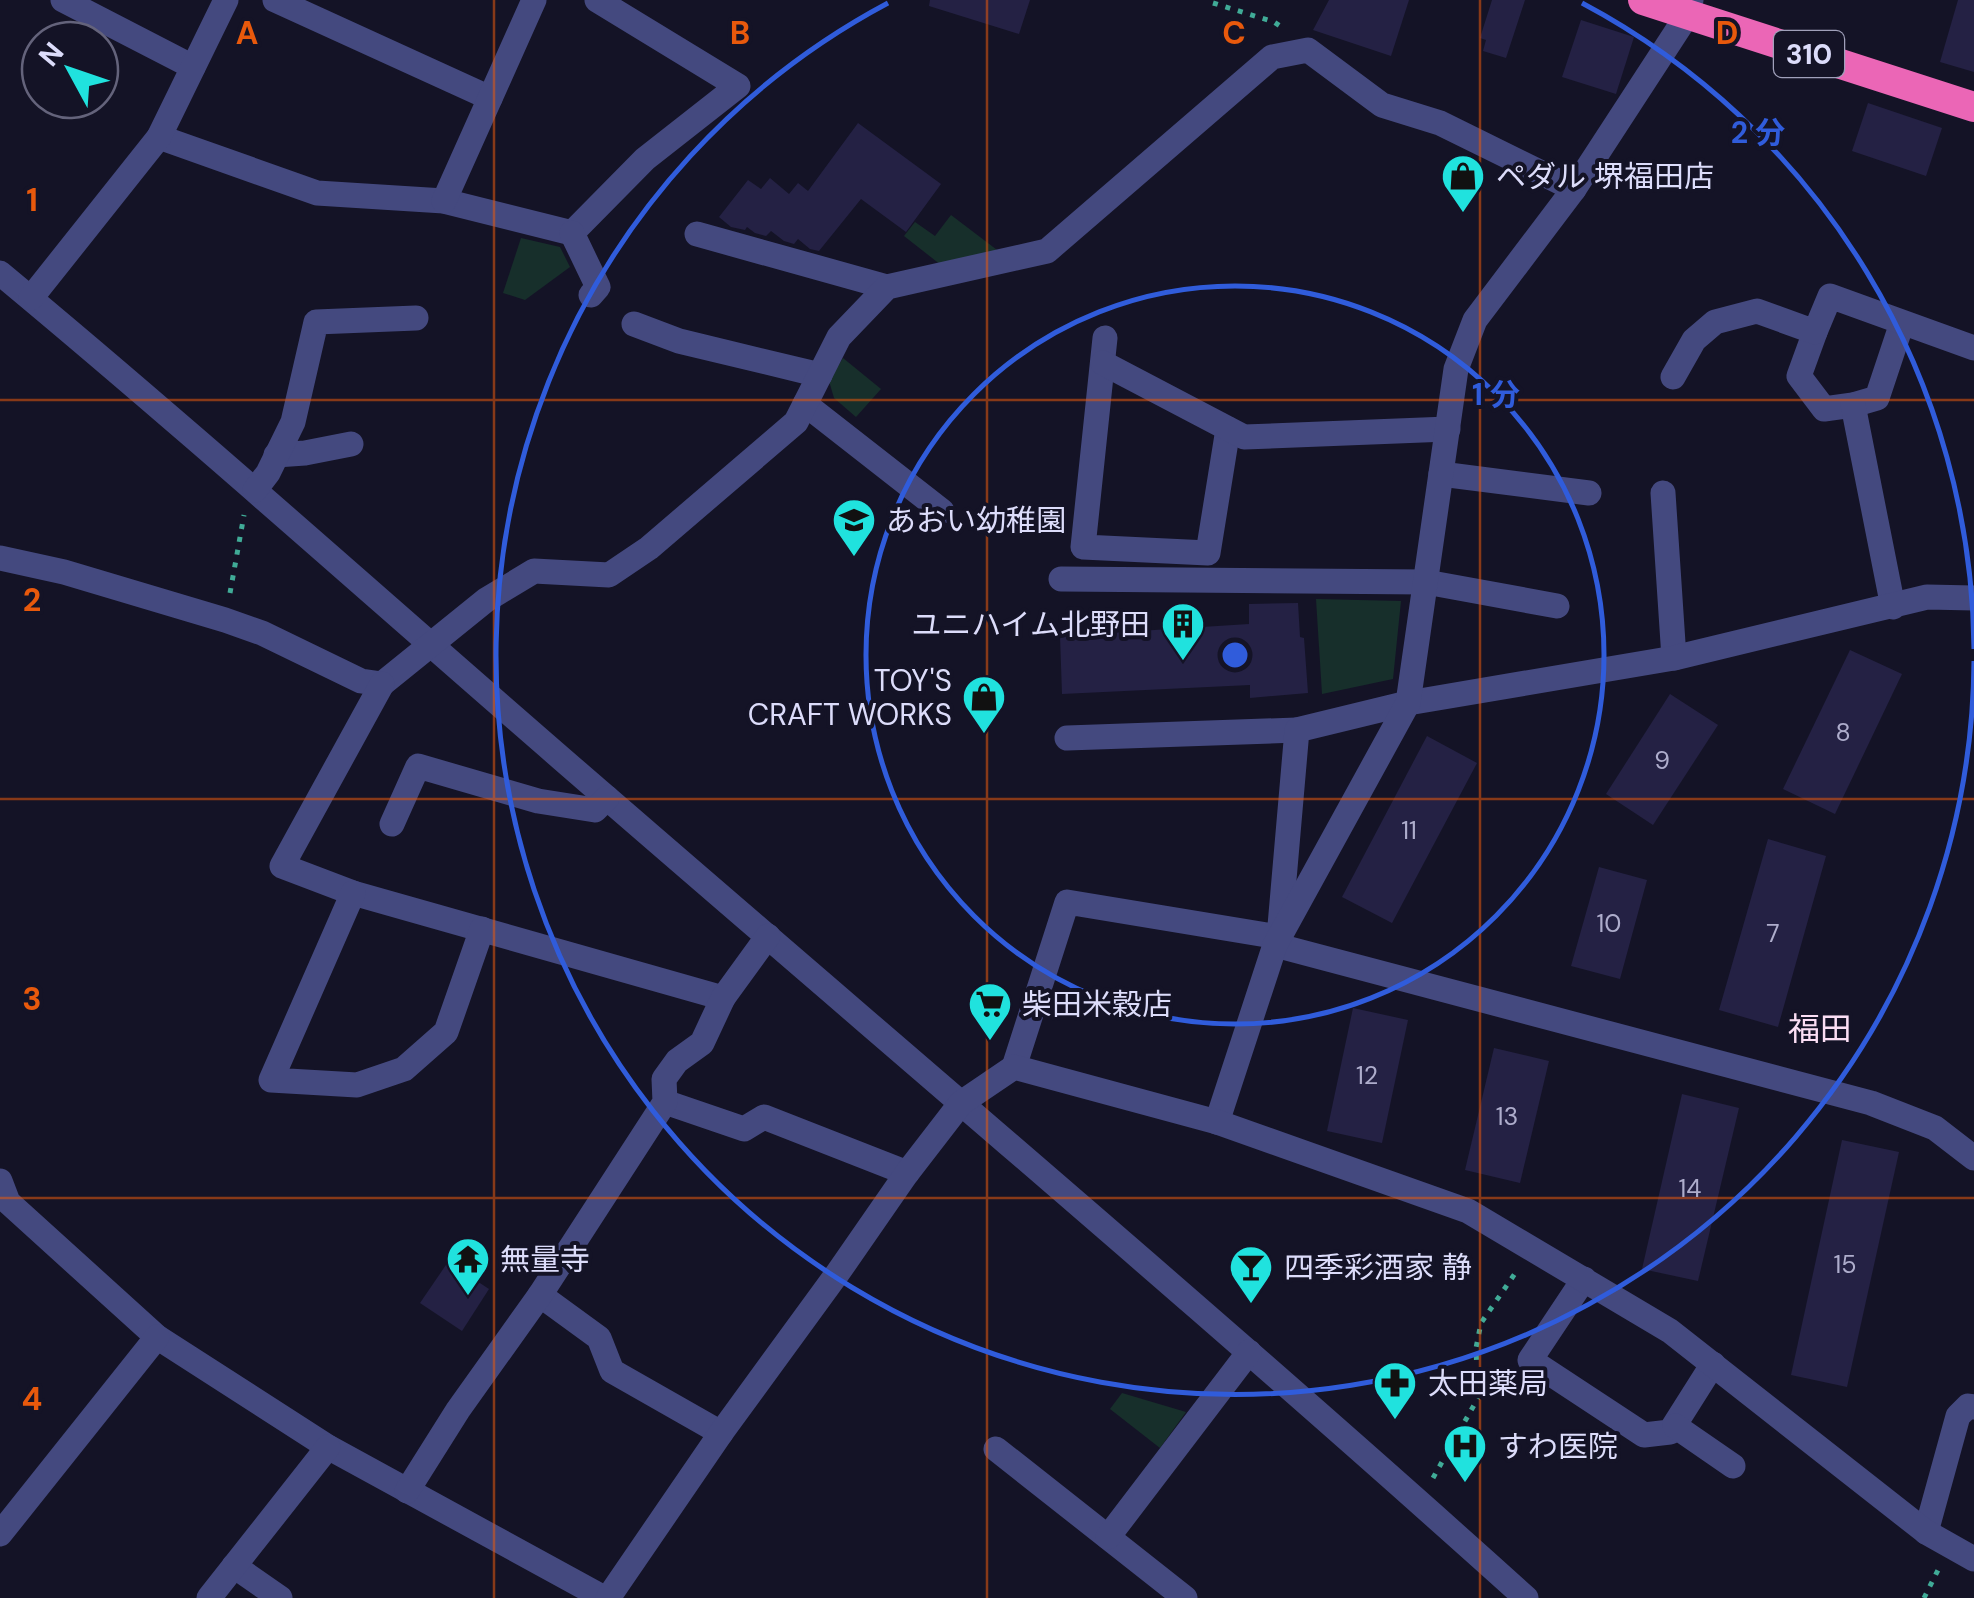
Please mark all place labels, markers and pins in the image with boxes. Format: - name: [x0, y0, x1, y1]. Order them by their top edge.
- shop icon: ペダル 堺福田店: [1440, 153, 1486, 214]
- place label: ペダル 堺福田店: [1496, 157, 1714, 196]
- school or university icon: あおい幼稚園: [831, 497, 877, 558]
- place label: あおい幼稚園: [886, 501, 1066, 540]
- building icon: ユニハイム北野田: [1160, 601, 1206, 662]
- place label: ユニハイム北野田: [911, 605, 1150, 644]
- centre of rings: [1217, 637, 1253, 673]
- place label: TOY'S CRAFT WORKS: [748, 661, 952, 734]
- shop icon: TOY'S CRAFT WORKS: [961, 674, 1007, 735]
- supermarket icon: 柴田米穀店: [967, 981, 1013, 1042]
- place label: 柴田米穀店: [1022, 985, 1172, 1024]
- temple icon: 無量寺: [445, 1236, 491, 1297]
- place label: 無量寺: [500, 1240, 590, 1279]
- bar icon: 四季彩酒家 静: [1228, 1244, 1274, 1305]
- place label: 四季彩酒家 静: [1284, 1248, 1472, 1287]
- pharmacy icon: 太田薬局: [1372, 1360, 1418, 1421]
- place label: 太田薬局: [1428, 1364, 1548, 1403]
- hospital icon: すわ医院: [1442, 1423, 1488, 1484]
- place label: すわ医院: [1498, 1427, 1618, 1466]

